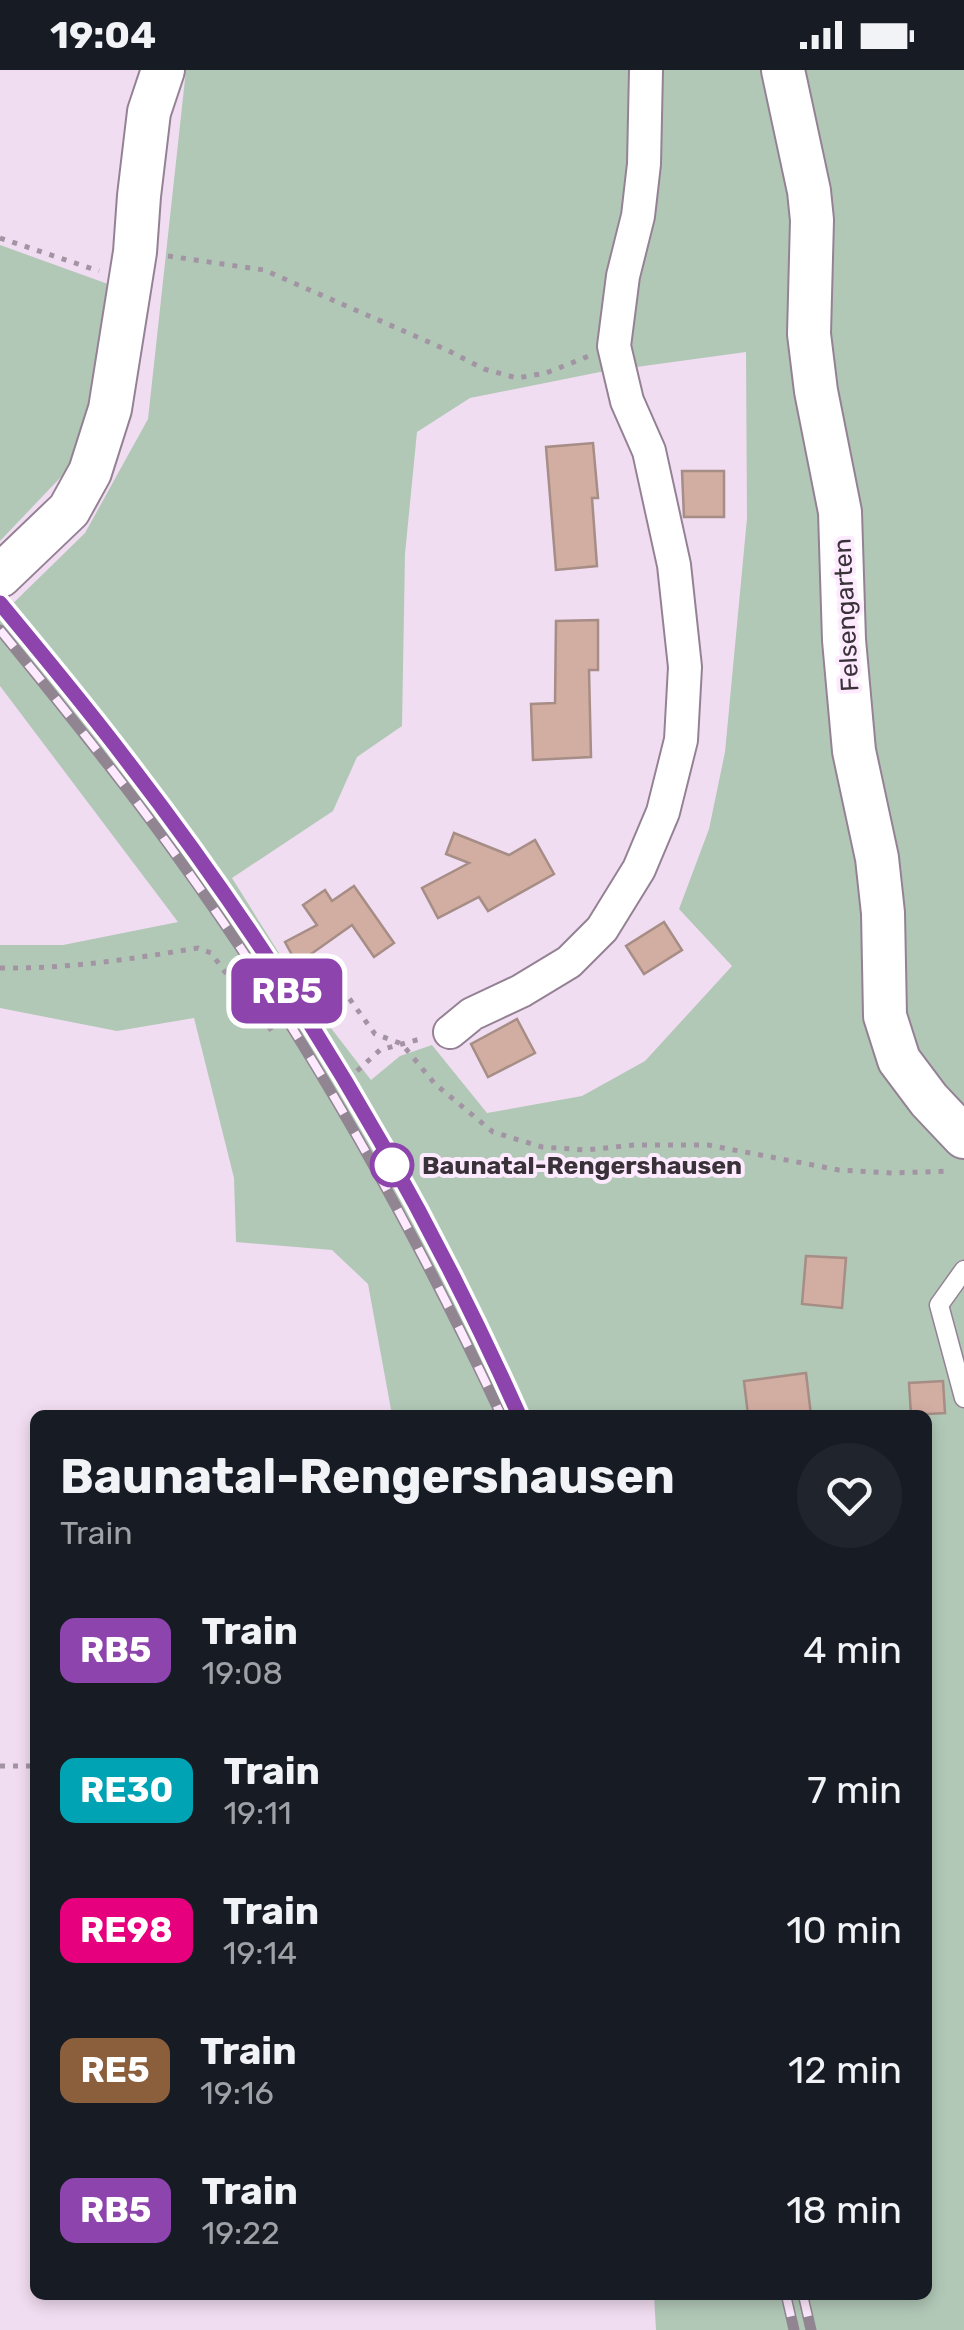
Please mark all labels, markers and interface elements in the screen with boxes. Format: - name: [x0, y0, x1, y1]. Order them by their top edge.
- text: 19:04: [50, 12, 156, 58]
- street label: Felsengarten: [828, 538, 864, 692]
- line badge: RB5: [230, 958, 344, 1024]
- text: RB5: [251, 970, 323, 1012]
- marker: Baunatal-Rengershausen: [371, 1144, 413, 1186]
- place label: Baunatal-Rengershausen: [422, 1151, 742, 1180]
- button: heart: [797, 1443, 902, 1548]
- text: Baunatal-Rengershausen: [60, 1448, 675, 1505]
- text: Train: [60, 1514, 133, 1552]
- text: Train: [201, 1608, 298, 1654]
- text: 4 min: [803, 1627, 902, 1673]
- text: RB5: [80, 1629, 151, 1671]
- text: 19:08: [201, 1654, 283, 1692]
- text: Train: [223, 1748, 320, 1794]
- text: 7 min: [807, 1767, 902, 1813]
- text: RE30: [80, 1769, 173, 1811]
- text: 19:11: [223, 1794, 292, 1832]
- text: Train: [223, 1888, 319, 1934]
- text: 10 min: [786, 1907, 902, 1953]
- text: RE98: [80, 1909, 173, 1951]
- text: 19:14: [223, 1934, 297, 1972]
- text: Train: [200, 2028, 297, 2074]
- text: 12 min: [788, 2047, 902, 2093]
- text: RE5: [80, 2049, 150, 2091]
- text: 19:16: [200, 2074, 274, 2112]
- text: Train: [201, 2168, 298, 2214]
- text: 18 min: [786, 2187, 902, 2233]
- text: RB5: [80, 2189, 151, 2231]
- text: 19:22: [201, 2214, 280, 2252]

